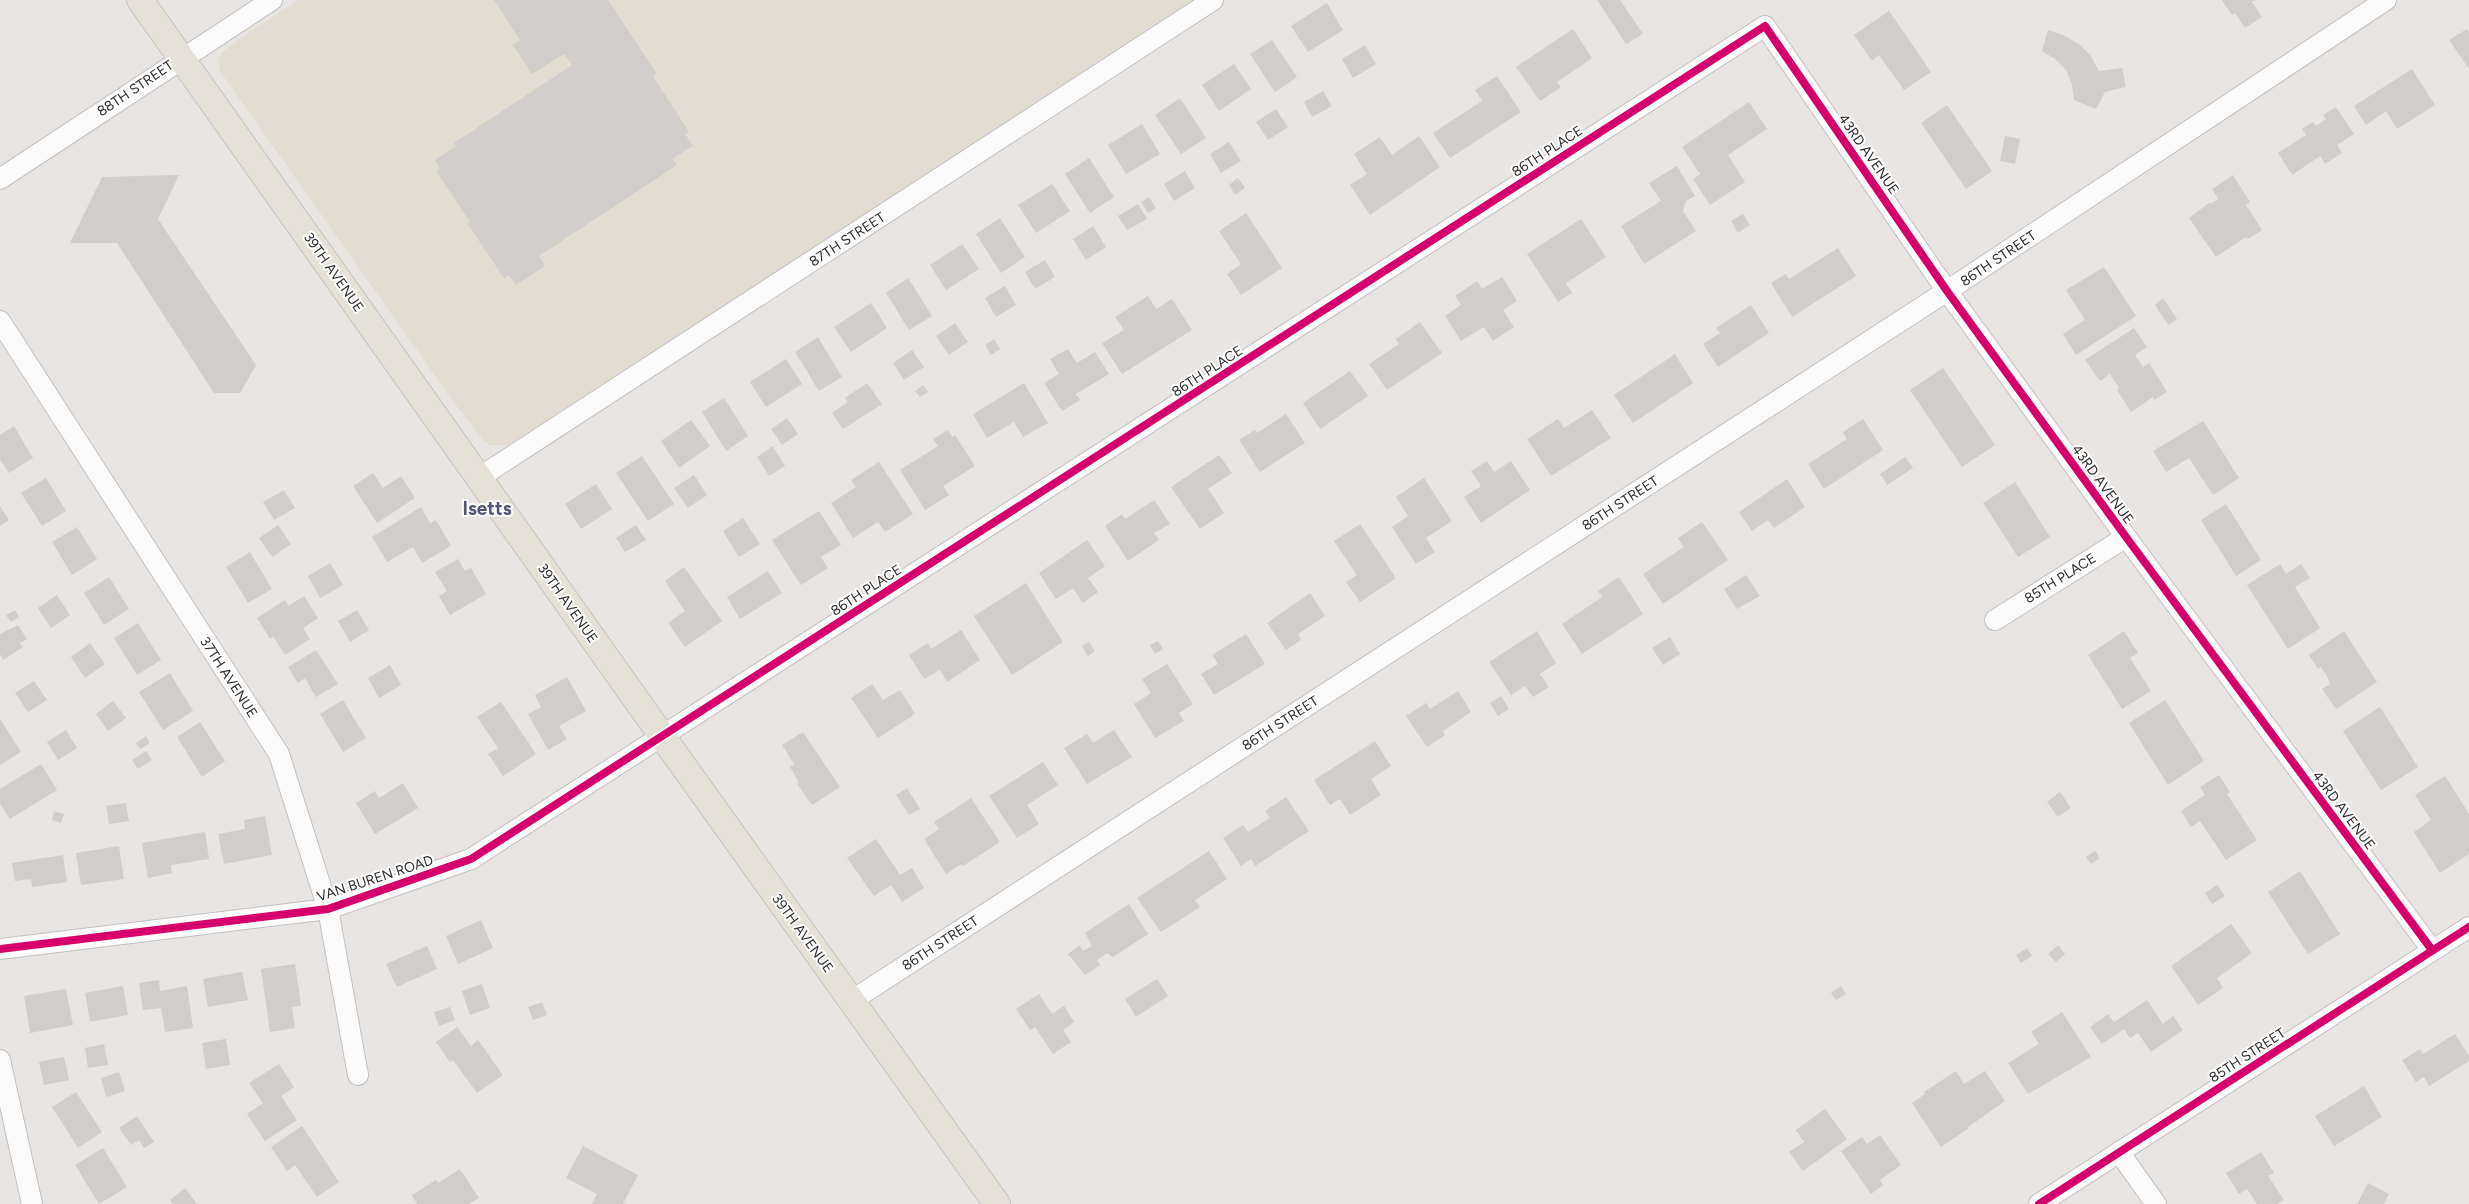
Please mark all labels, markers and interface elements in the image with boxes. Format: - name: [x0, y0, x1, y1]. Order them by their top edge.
- street label: 88TH STREET: [94, 57, 177, 120]
- street label: 43RD AVENUE: [1835, 111, 1903, 198]
- street label: 86TH PLACE: [1509, 122, 1586, 181]
- street label: 87TH STREET: [806, 208, 889, 270]
- street label: 86TH STREET: [1957, 227, 2040, 290]
- street label: 39TH AVENUE: [300, 229, 367, 315]
- street label: 86TH PLACE: [1169, 342, 1246, 401]
- street label: 43RD AVENUE: [2068, 441, 2137, 527]
- street label: 86TH STREET: [1579, 472, 1662, 534]
- district label: Isetts: [462, 497, 512, 520]
- street label: 85TH PLACE: [2021, 550, 2099, 607]
- street label: 39TH AVENUE: [534, 560, 601, 646]
- street label: 86TH PLACE: [828, 561, 905, 620]
- street label: 37TH AVENUE: [196, 634, 261, 721]
- street label: 86TH STREET: [1239, 692, 1322, 754]
- street label: 43RD AVENUE: [2309, 768, 2379, 853]
- street label: VAN BUREN ROAD: [315, 852, 436, 905]
- street label: 39TH AVENUE: [768, 891, 837, 976]
- street label: 86TH STREET: [899, 912, 982, 974]
- street label: 85TH STREET: [2206, 1024, 2289, 1086]

